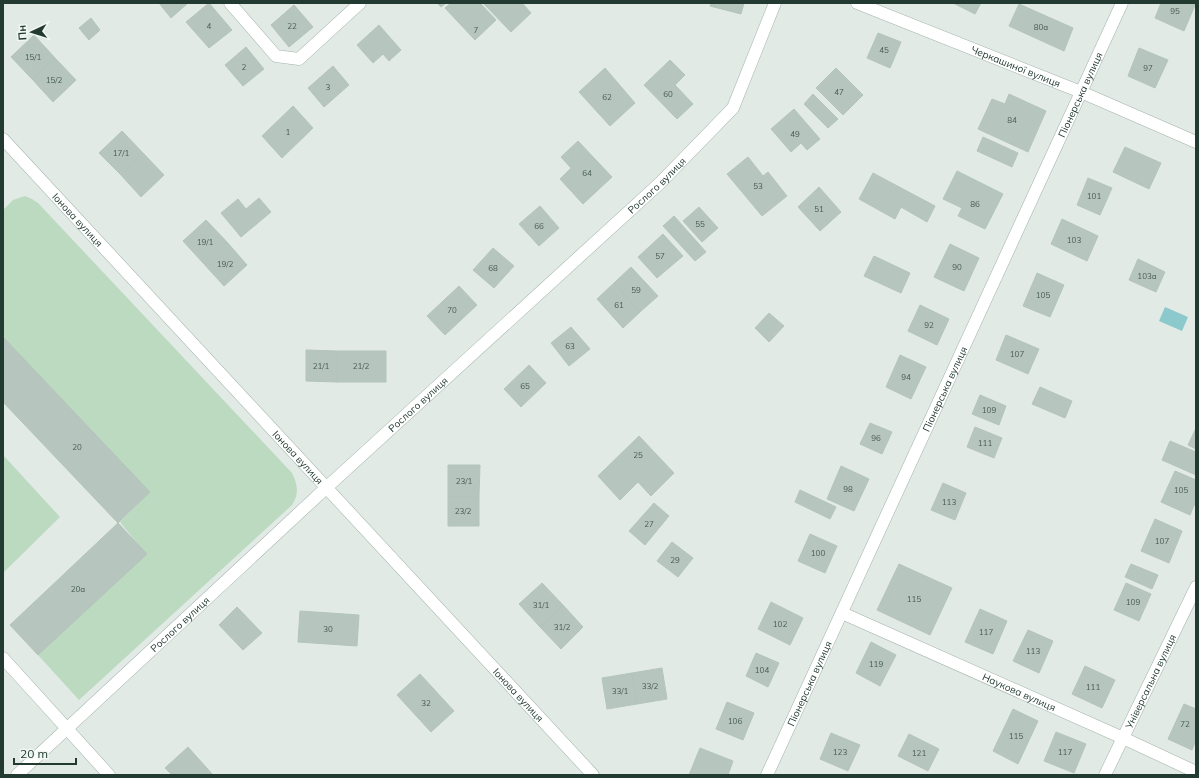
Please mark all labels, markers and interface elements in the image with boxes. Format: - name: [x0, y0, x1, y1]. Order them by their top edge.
- house number: 95: [1170, 6, 1180, 16]
- north arrow: [12, 12, 52, 52]
- house number: 4: [207, 21, 212, 31]
- house number: 22: [287, 21, 297, 31]
- house number: 80а: [1034, 22, 1048, 32]
- text: Пн: [14, 24, 30, 41]
- house number: 7: [474, 25, 479, 35]
- street label: Черкашиної вулиця: [969, 43, 1062, 90]
- house number: 45: [879, 45, 889, 55]
- street label: Піонерська вулиця: [1055, 50, 1106, 139]
- house number: 15/1: [25, 52, 42, 62]
- house number: 2: [242, 62, 247, 72]
- house number: 97: [1143, 63, 1153, 73]
- house number: 15/2: [46, 75, 63, 85]
- house number: 3: [326, 82, 331, 92]
- house number: 47: [834, 87, 844, 97]
- house number: 60: [663, 89, 673, 99]
- house number: 62: [602, 92, 612, 102]
- house number: 84: [1007, 115, 1017, 125]
- house number: 1: [286, 127, 291, 137]
- house number: 49: [790, 129, 800, 139]
- house number: 17/1: [113, 148, 130, 158]
- street label: Рослого вулиця: [625, 154, 689, 217]
- house number: 64: [582, 168, 592, 178]
- house number: 53: [753, 181, 763, 191]
- street label: Іонова вулиця: [49, 190, 106, 250]
- house number: 101: [1087, 191, 1101, 201]
- house number: 86: [970, 199, 980, 209]
- house number: 51: [814, 204, 824, 214]
- house number: 55: [695, 219, 705, 229]
- house number: 66: [534, 221, 544, 231]
- house number: 103: [1067, 235, 1081, 245]
- house number: 19/1: [197, 237, 214, 247]
- house number: 57: [655, 251, 665, 261]
- house number: 19/2: [217, 259, 234, 269]
- house number: 90: [952, 262, 962, 272]
- house number: 68: [488, 263, 498, 273]
- house number: 103а: [1137, 271, 1157, 281]
- house number: 59: [631, 285, 641, 295]
- house number: 105: [1036, 290, 1050, 300]
- house number: 61: [614, 300, 624, 310]
- house number: 70: [447, 305, 457, 315]
- house number: 92: [924, 320, 934, 330]
- house number: 63: [565, 341, 575, 351]
- street label: Піонерська вулиця: [920, 344, 970, 434]
- house number: 107: [1010, 349, 1024, 359]
- house number: 21/1: [313, 361, 330, 371]
- house number: 21/2: [353, 361, 370, 371]
- house number: 94: [901, 372, 911, 382]
- street label: Рослого вулиця: [386, 374, 451, 435]
- house number: 65: [520, 381, 530, 391]
- house number: 109: [982, 405, 996, 415]
- street label: Іонова вулиця: [270, 428, 326, 487]
- house number: 96: [871, 433, 881, 443]
- house number: 111: [978, 438, 992, 448]
- house number: 20: [72, 442, 82, 452]
- house number: 25: [633, 450, 643, 460]
- house number: 23/1: [456, 476, 473, 486]
- house number: 98: [843, 484, 853, 494]
- house number: 105: [1174, 485, 1188, 495]
- house number: 113: [942, 497, 956, 507]
- house number: 23/2: [455, 506, 472, 516]
- house number: 27: [644, 519, 654, 529]
- house number: 107: [1155, 536, 1169, 546]
- house number: 100: [811, 548, 825, 558]
- house number: 29: [670, 555, 680, 565]
- house number: 20а: [71, 584, 85, 594]
- street label: Рослого вулиця: [148, 594, 212, 655]
- house number: 115: [907, 594, 921, 604]
- house number: 109: [1126, 597, 1140, 607]
- house number: 31/1: [533, 600, 550, 610]
- house number: 102: [773, 619, 787, 629]
- house number: 31/2: [554, 622, 571, 632]
- house number: 30: [323, 624, 333, 634]
- house number: 117: [979, 627, 993, 637]
- street label: Універсальна вулиця: [1122, 632, 1179, 732]
- street label: Піонерська вулиця: [784, 639, 835, 728]
- house number: 113: [1026, 646, 1040, 656]
- house number: 119: [869, 659, 883, 669]
- street label: Іонова вулиця: [490, 665, 546, 725]
- house number: 104: [755, 665, 769, 675]
- street label: Наукова вулиця: [980, 670, 1058, 714]
- house number: 33/2: [642, 681, 659, 691]
- house number: 111: [1086, 682, 1100, 692]
- house number: 33/1: [612, 686, 629, 696]
- house number: 32: [421, 698, 431, 708]
- house number: 106: [728, 716, 742, 726]
- house number: 72: [1180, 719, 1190, 729]
- house number: 115: [1009, 731, 1023, 741]
- scale bar: [14, 740, 76, 766]
- text: 20 m: [20, 746, 48, 761]
- house number: 123: [833, 747, 847, 757]
- house number: 117: [1058, 747, 1072, 757]
- house number: 121: [912, 748, 926, 758]

